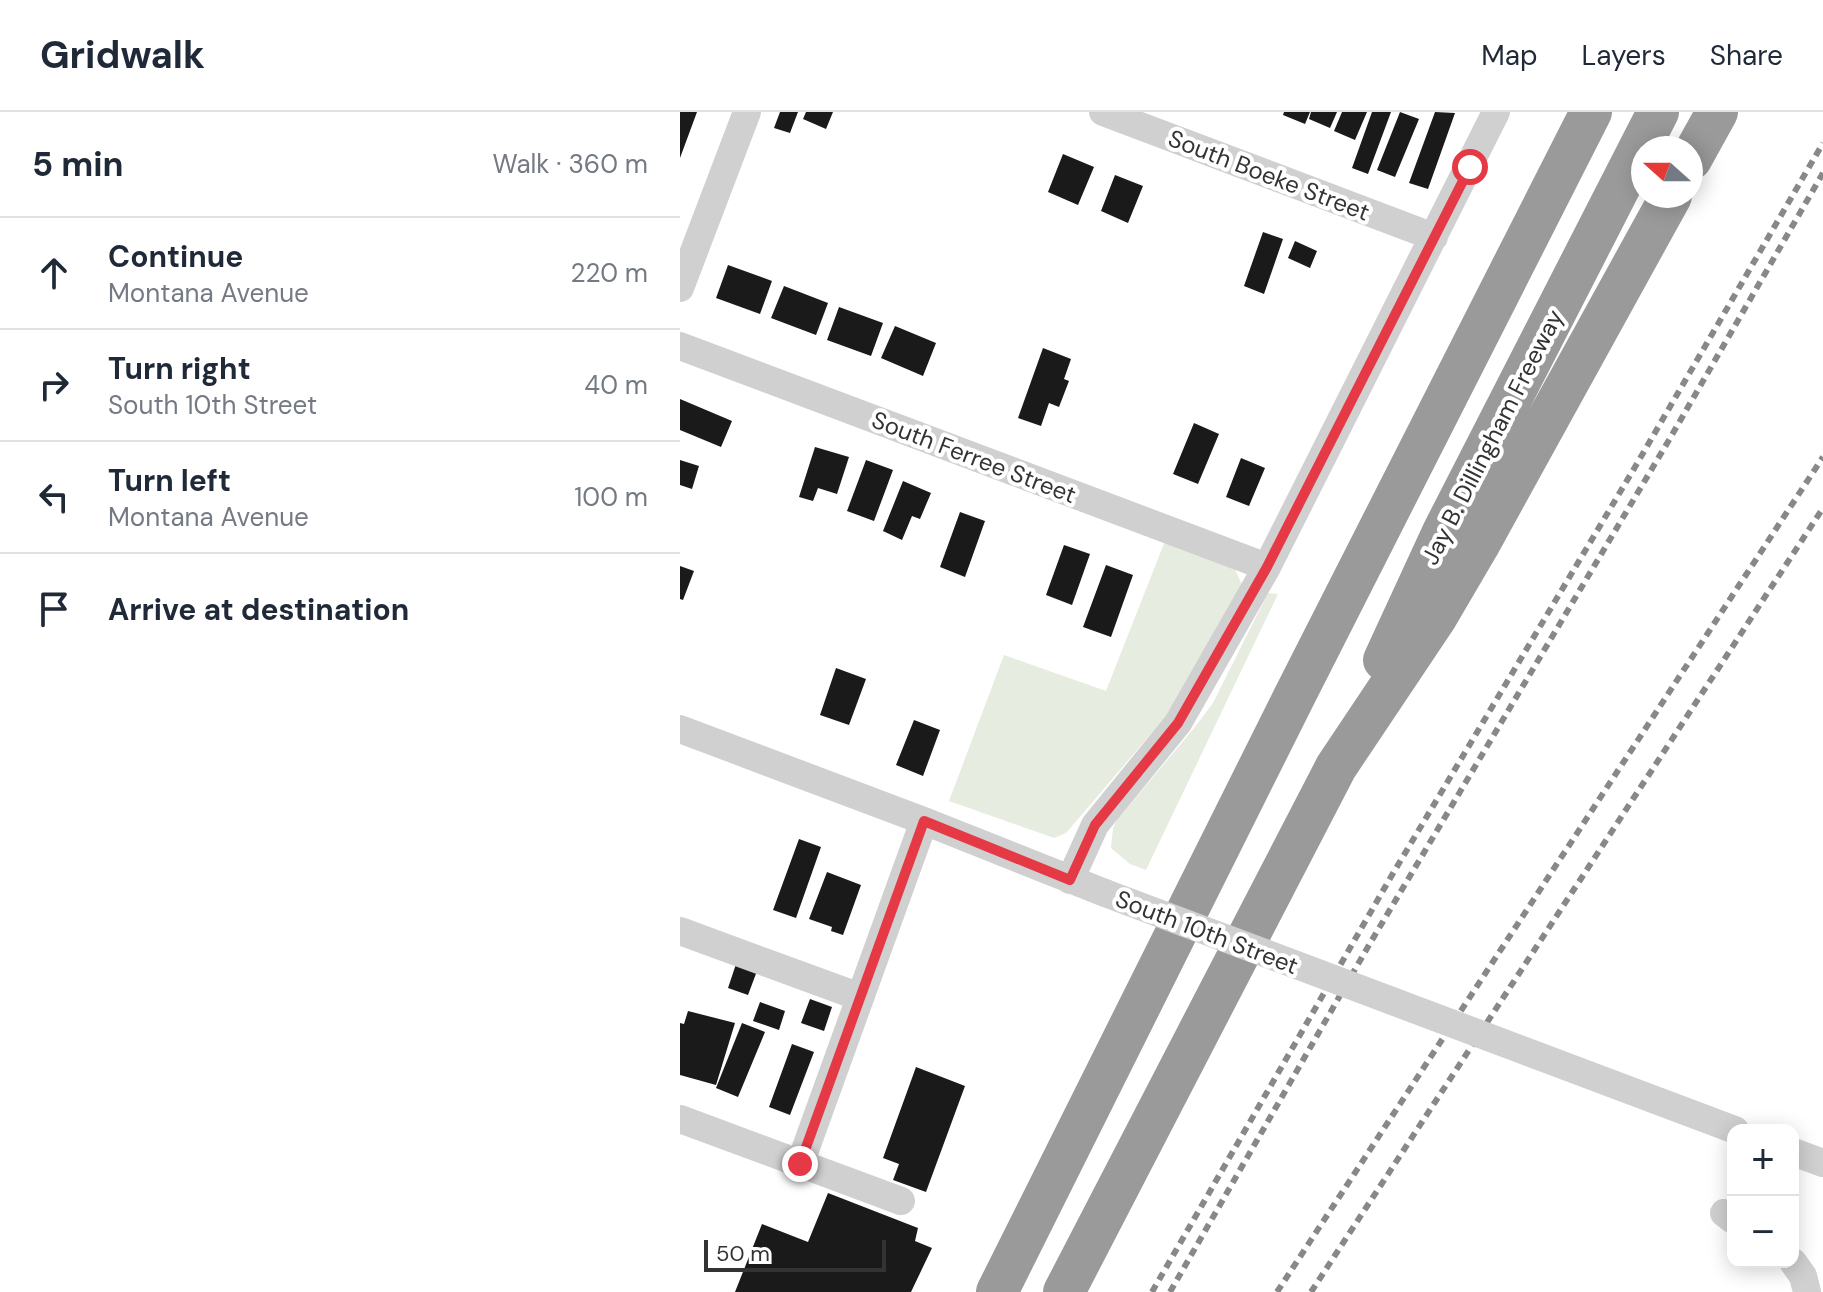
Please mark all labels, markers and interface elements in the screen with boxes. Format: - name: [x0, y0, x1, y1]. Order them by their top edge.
- text: Gridwalk: [40, 30, 205, 80]
- text: Map: [1481, 37, 1538, 74]
- text: Layers: [1582, 37, 1666, 74]
- text: Share: [1710, 37, 1783, 74]
- street label: South Boeke Street: [1164, 122, 1374, 228]
- north arrow: [1631, 136, 1703, 208]
- text: 5 min: [32, 142, 123, 187]
- text: Walk · 360 m: [493, 147, 648, 181]
- route start: [1452, 149, 1488, 185]
- text: Continue: [108, 237, 243, 276]
- icon: ahead: [32, 251, 76, 295]
- text: 220 m: [570, 256, 648, 290]
- text: Montana Avenue: [108, 276, 309, 310]
- street label: Jay B. Dillingham Freeway: [1414, 304, 1570, 570]
- text: Turn right: [108, 349, 251, 388]
- icon: right: [32, 363, 76, 407]
- text: 40 m: [584, 368, 648, 402]
- text: South 10th Street: [108, 388, 317, 422]
- street label: South Ferree Street: [867, 404, 1081, 510]
- text: Turn left: [108, 461, 231, 500]
- icon: left: [32, 475, 76, 519]
- text: 100 m: [574, 480, 648, 514]
- text: Montana Avenue: [108, 500, 309, 534]
- icon: arrive: [32, 587, 76, 631]
- text: Arrive at destination: [108, 590, 409, 629]
- street label: South 10th Street: [1111, 883, 1303, 981]
- map controls: [1727, 1124, 1799, 1268]
- button: +: [1727, 1124, 1799, 1196]
- route end: [782, 1146, 818, 1182]
- button: −: [1727, 1196, 1799, 1268]
- scale bar: [704, 1236, 886, 1272]
- text: 50 m: [716, 1239, 770, 1268]

